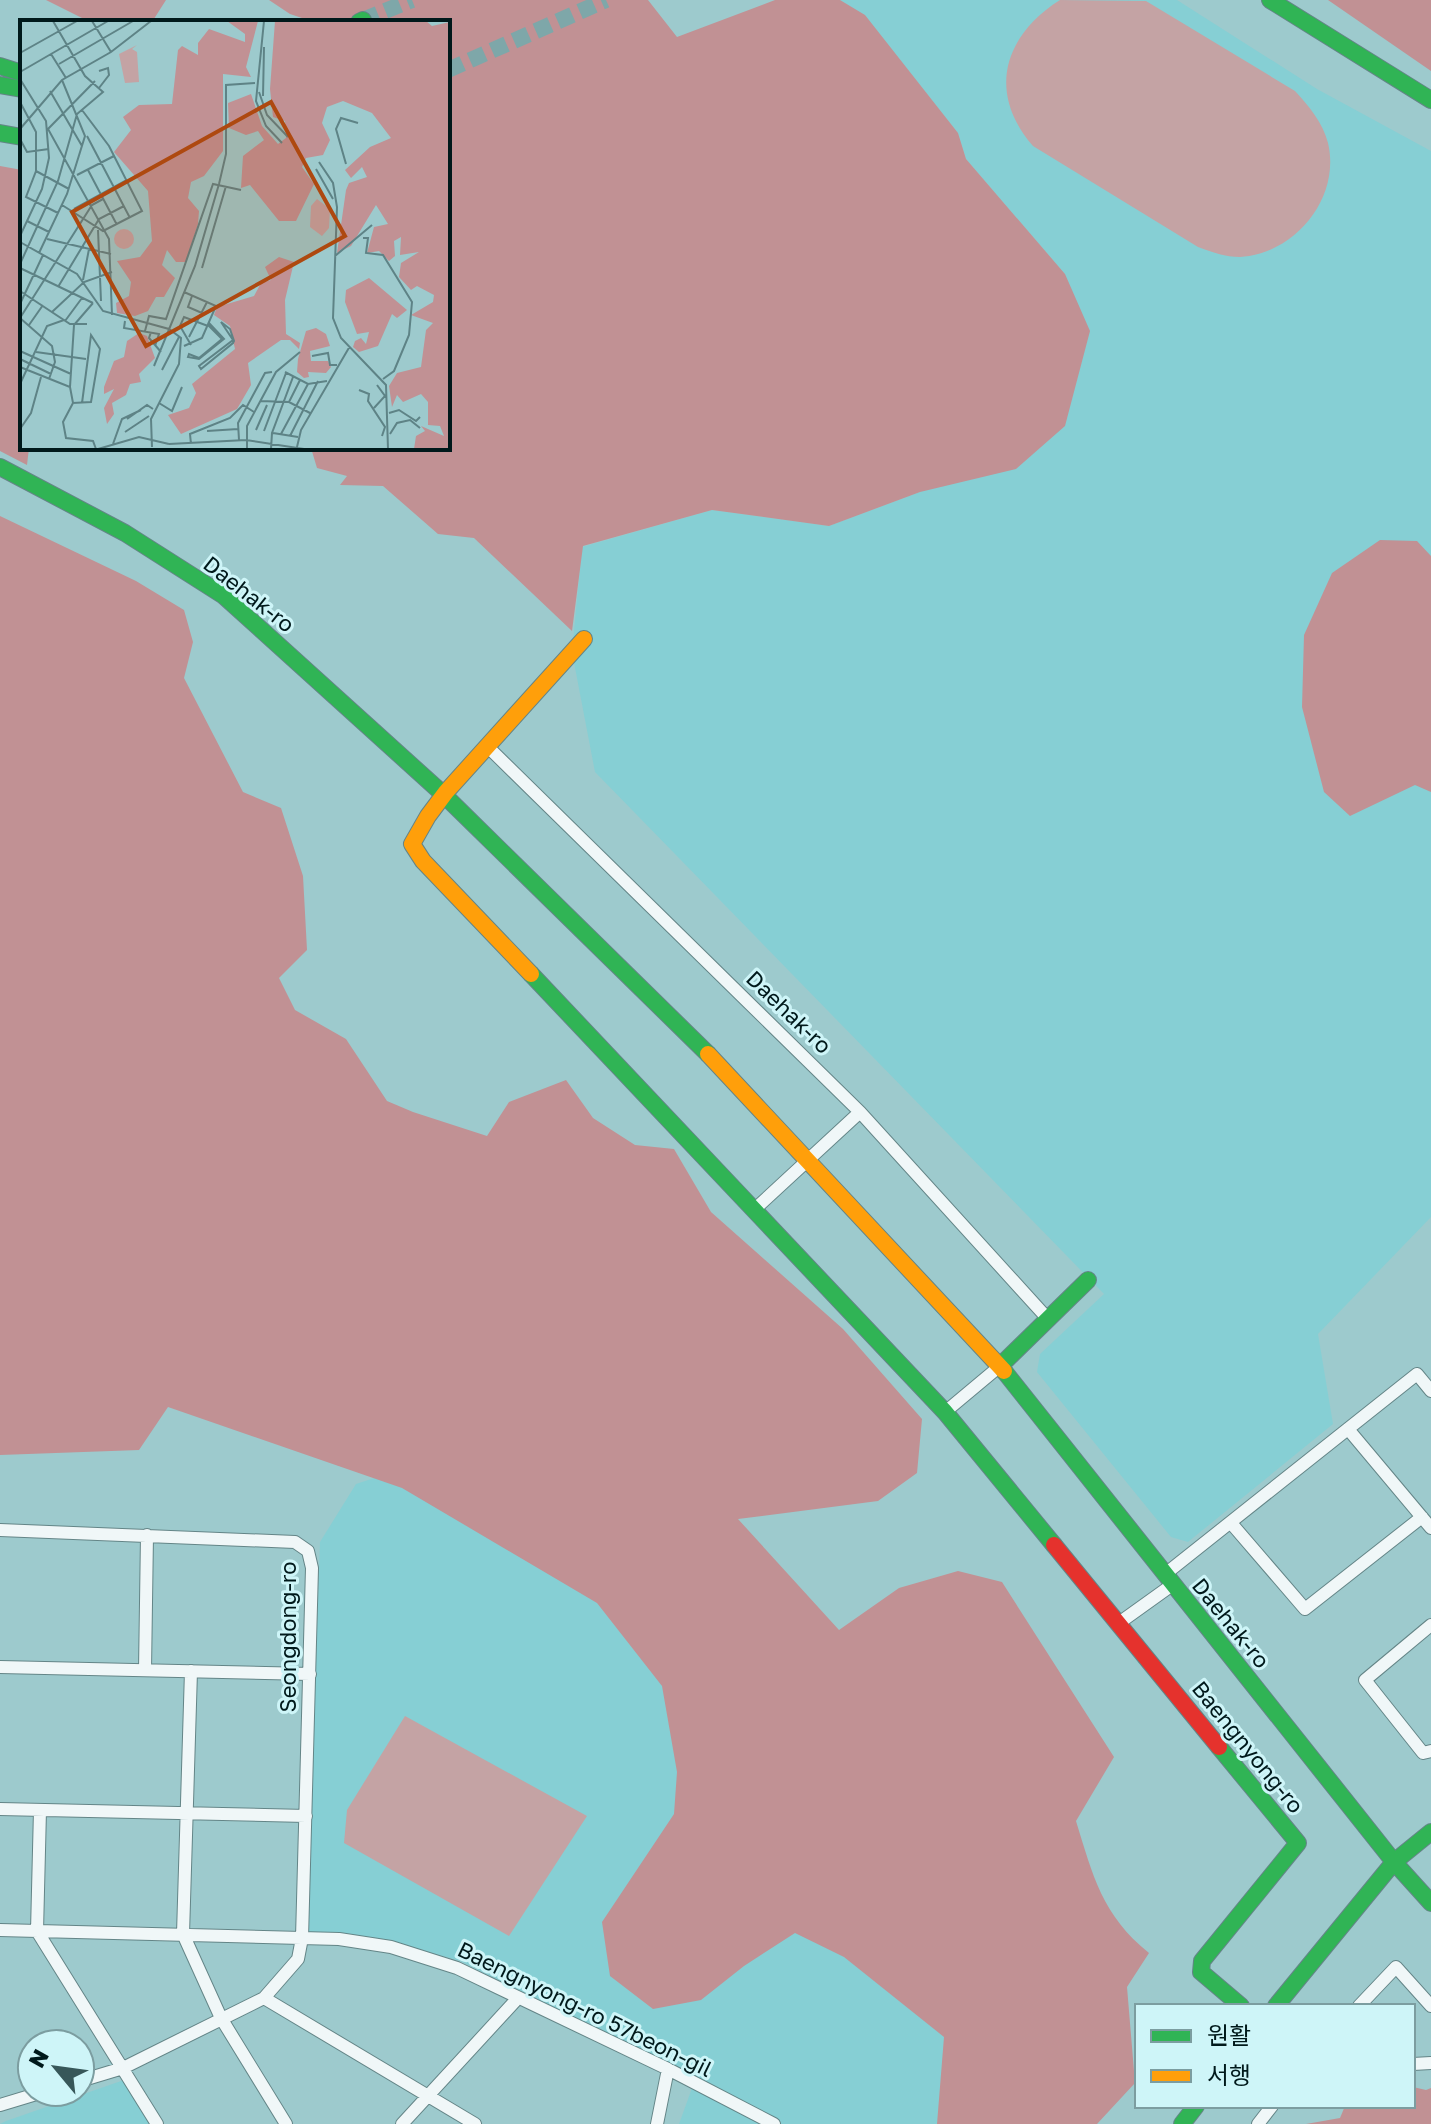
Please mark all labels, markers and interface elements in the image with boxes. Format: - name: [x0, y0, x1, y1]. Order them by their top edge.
- inset map: [20, 20, 450, 450]
- street label: Daehak-ro: [198, 550, 300, 637]
- street label: Daehak-ro: [741, 964, 838, 1059]
- street label: Seongdong-ro: [274, 1562, 301, 1712]
- street label: Daehak-ro: [1187, 1572, 1276, 1673]
- street label: Baengnyong-ro: [1187, 1675, 1310, 1818]
- street label: Baengnyong-ro 57beon-gil: [454, 1935, 717, 2082]
- legend: [1135, 2004, 1415, 2108]
- text: 원활: [1207, 2020, 1251, 2049]
- north arrow: [16, 2028, 96, 2108]
- text: N: [22, 2044, 54, 2072]
- text: 서행: [1207, 2060, 1251, 2089]

